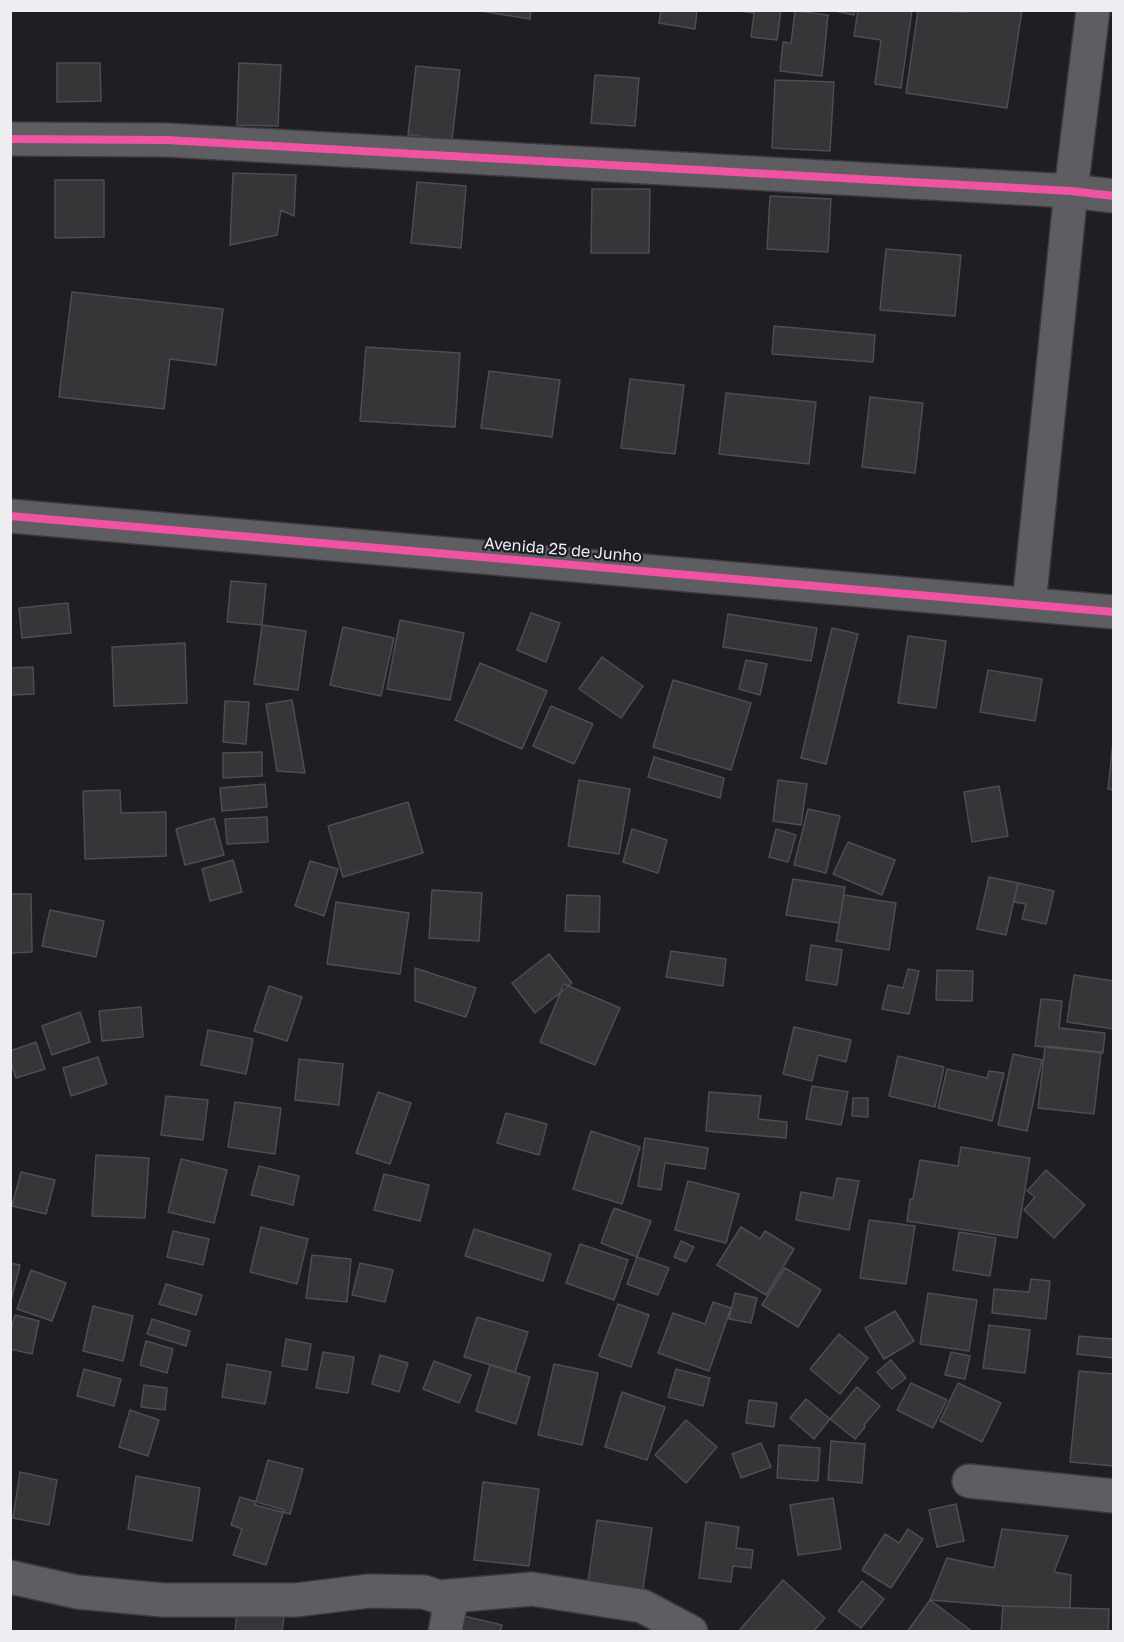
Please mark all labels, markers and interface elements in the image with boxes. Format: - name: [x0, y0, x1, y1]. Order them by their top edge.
- street label: Avenida 25 de Junho: [483, 534, 643, 566]

